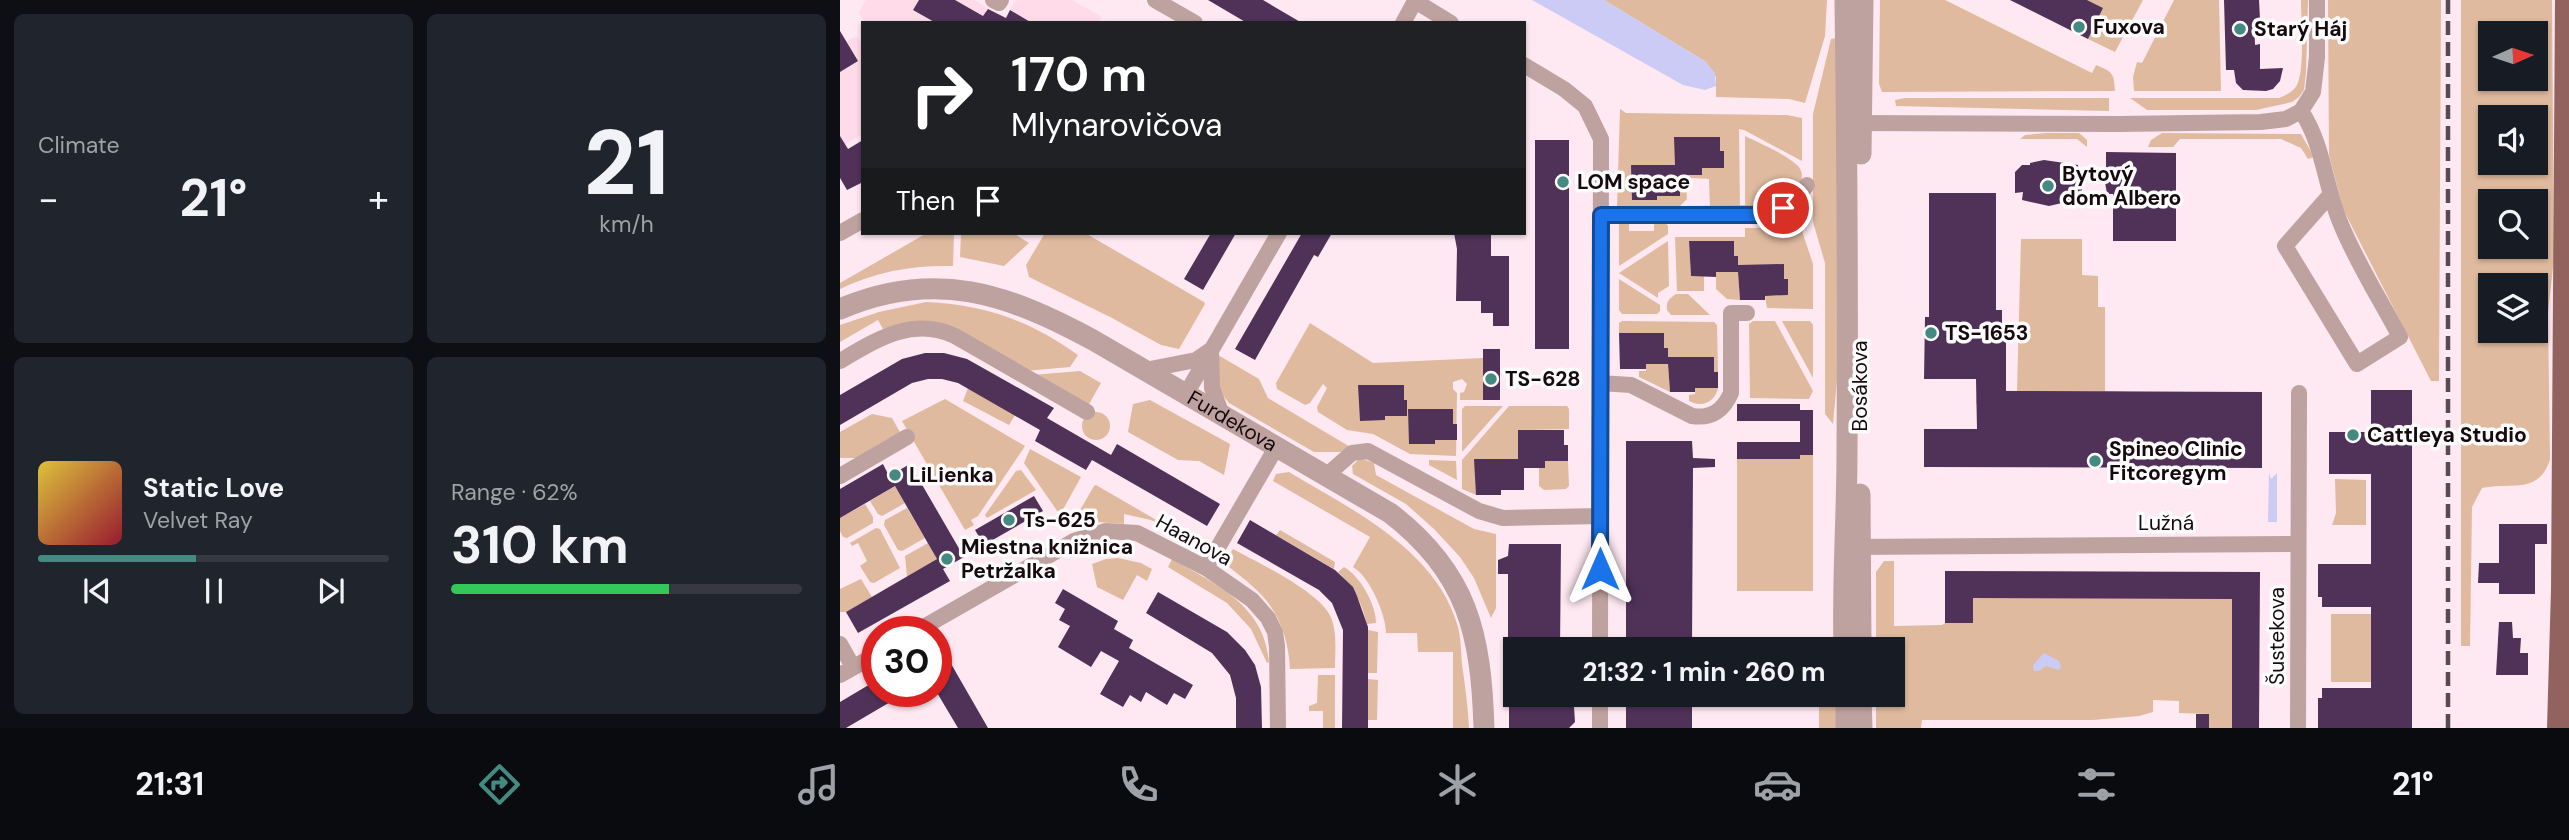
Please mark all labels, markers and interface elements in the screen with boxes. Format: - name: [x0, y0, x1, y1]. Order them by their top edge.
- place label: Fuxova: [2093, 13, 2165, 41]
- place label: Starý Háj: [2254, 15, 2347, 43]
- marker: Fuxova: [2071, 19, 2087, 35]
- marker: Starý Háj: [2232, 21, 2248, 37]
- north arrow: [2478, 21, 2548, 91]
- map controls: [2478, 21, 2548, 343]
- text: 170 m: [1011, 42, 1147, 106]
- icon: right: [896, 49, 987, 140]
- text: 21: [584, 104, 669, 222]
- text: Mlynarovičova: [1011, 104, 1223, 146]
- button: sound: [2478, 105, 2548, 175]
- text: Climate: [38, 130, 120, 160]
- place label: Bytový dom Albero: [2062, 160, 2181, 212]
- text: 21°: [180, 164, 247, 232]
- place label: LOM space: [1577, 168, 1690, 196]
- text: −: [38, 174, 59, 224]
- text: +: [368, 174, 389, 224]
- marker: LOM space: [1555, 174, 1571, 190]
- pin: [1753, 178, 1813, 238]
- marker: Bytový dom Albero: [2040, 178, 2056, 194]
- icon: arrive: [969, 182, 1007, 220]
- text: Then: [896, 184, 955, 218]
- icon: arrive: [1764, 189, 1802, 227]
- button: search: [2478, 189, 2548, 259]
- text: km/h: [599, 209, 654, 239]
- button: layers: [2478, 273, 2548, 343]
- place label: TS-1653: [1945, 319, 2028, 347]
- marker: TS-1653: [1923, 325, 1939, 341]
- street label: Bosákova: [1846, 341, 1874, 431]
- place label: TS-628: [1505, 365, 1581, 393]
- marker: TS-628: [1483, 371, 1499, 387]
- street label: Furdekova: [1182, 384, 1282, 458]
- place label: Cattleya Studio: [2367, 421, 2527, 449]
- marker: Cattleya Studio: [2345, 427, 2361, 443]
- place label: Spineo Clinic Fitcoregym: [2109, 435, 2243, 487]
- marker: Spineo Clinic Fitcoregym: [2087, 453, 2103, 469]
- place label: LiLienka: [909, 461, 994, 489]
- marker: LiLienka: [887, 467, 903, 483]
- text: Static Love: [143, 471, 284, 505]
- text: Range · 62%: [451, 477, 577, 507]
- text: Velvet Ray: [143, 505, 253, 535]
- place label: Ts-625: [1023, 506, 1096, 534]
- street label: Haanova: [1151, 508, 1237, 572]
- street label: Lužná: [2138, 509, 2194, 537]
- text: 310 km: [451, 511, 629, 579]
- marker: Ts-625: [1001, 512, 1017, 528]
- position arrow: [1563, 532, 1637, 606]
- place label: Miestna knižnica Petržalka: [961, 533, 1133, 585]
- marker: Miestna knižnica Petržalka: [939, 551, 955, 567]
- icon: previous: [78, 572, 116, 610]
- icon: pause: [195, 572, 233, 610]
- icon: next: [312, 572, 350, 610]
- street label: Šustekova: [2263, 587, 2291, 685]
- speed limit sign: 30: [861, 616, 952, 707]
- text: 21:32 · 1 min · 260 m: [1583, 655, 1825, 689]
- icon: directions: [475, 760, 524, 809]
- icon: music: [794, 760, 843, 809]
- icon: phone: [1114, 760, 1163, 809]
- icon: climate: [1433, 760, 1482, 809]
- icon: car: [1753, 760, 1802, 809]
- icon: filters: [2072, 760, 2121, 809]
- text: 21:31: [135, 763, 204, 805]
- text: 21°: [2392, 763, 2434, 805]

